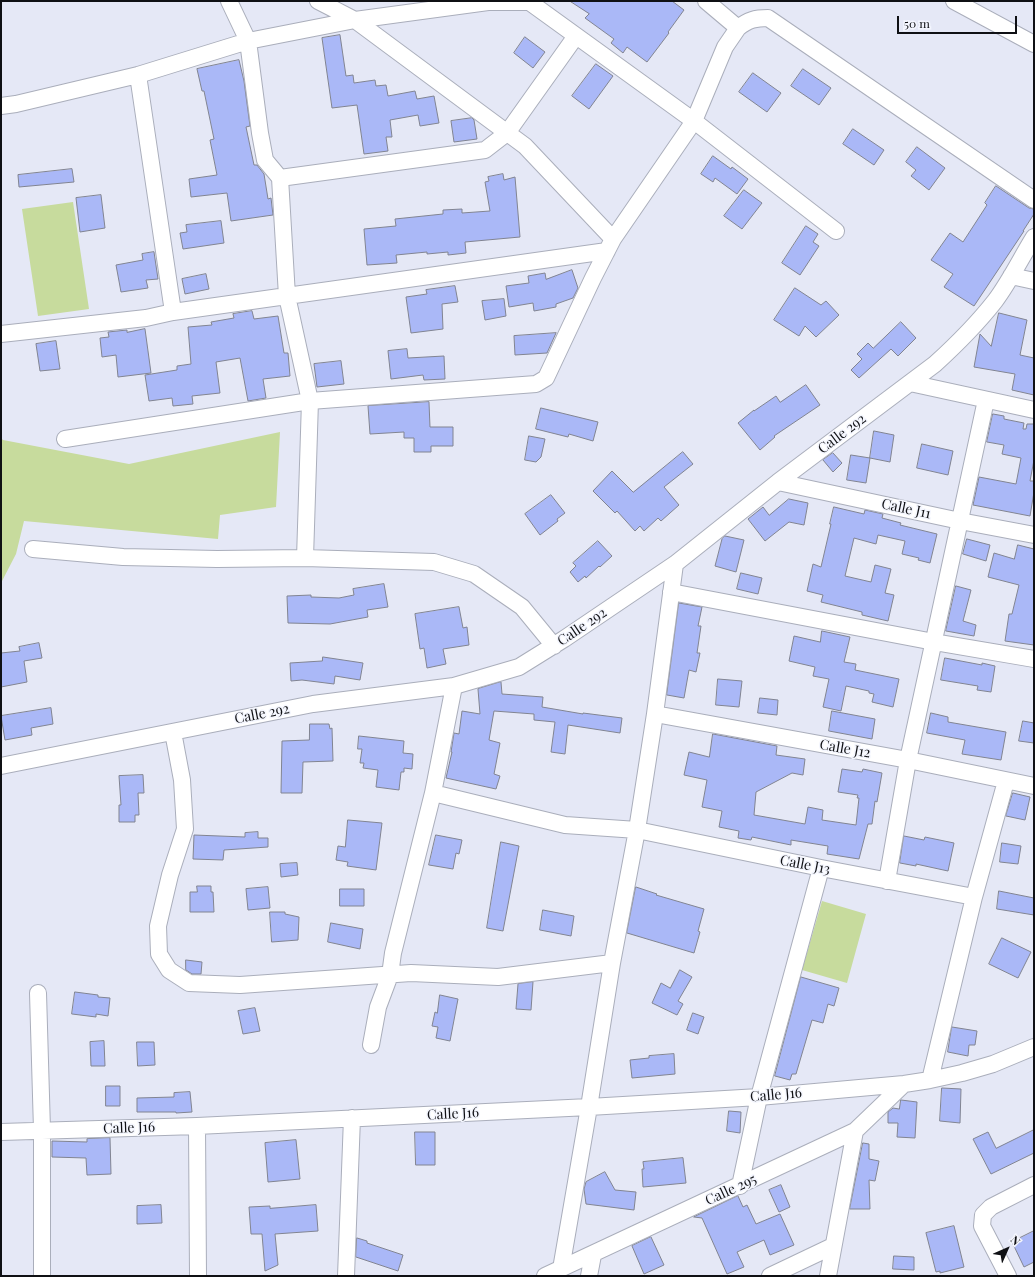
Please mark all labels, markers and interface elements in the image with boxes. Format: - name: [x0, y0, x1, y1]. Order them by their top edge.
- scale bar: [899, 8, 1019, 34]
- text: 50 m: [904, 15, 930, 31]
- street label: Calle 292: [815, 411, 869, 457]
- street label: Calle J11: [880, 496, 932, 522]
- street label: Calle 292: [554, 604, 610, 650]
- street label: Calle 292: [233, 700, 291, 728]
- street label: Calle J12: [818, 736, 872, 762]
- street label: Calle J13: [778, 852, 832, 878]
- street label: Calle J16: [749, 1084, 803, 1106]
- street label: Calle J16: [427, 1104, 479, 1124]
- street label: Calle J16: [103, 1119, 155, 1137]
- street label: Calle 295: [703, 1171, 759, 1209]
- north arrow: [987, 1229, 1027, 1269]
- text: N: [1008, 1232, 1024, 1248]

